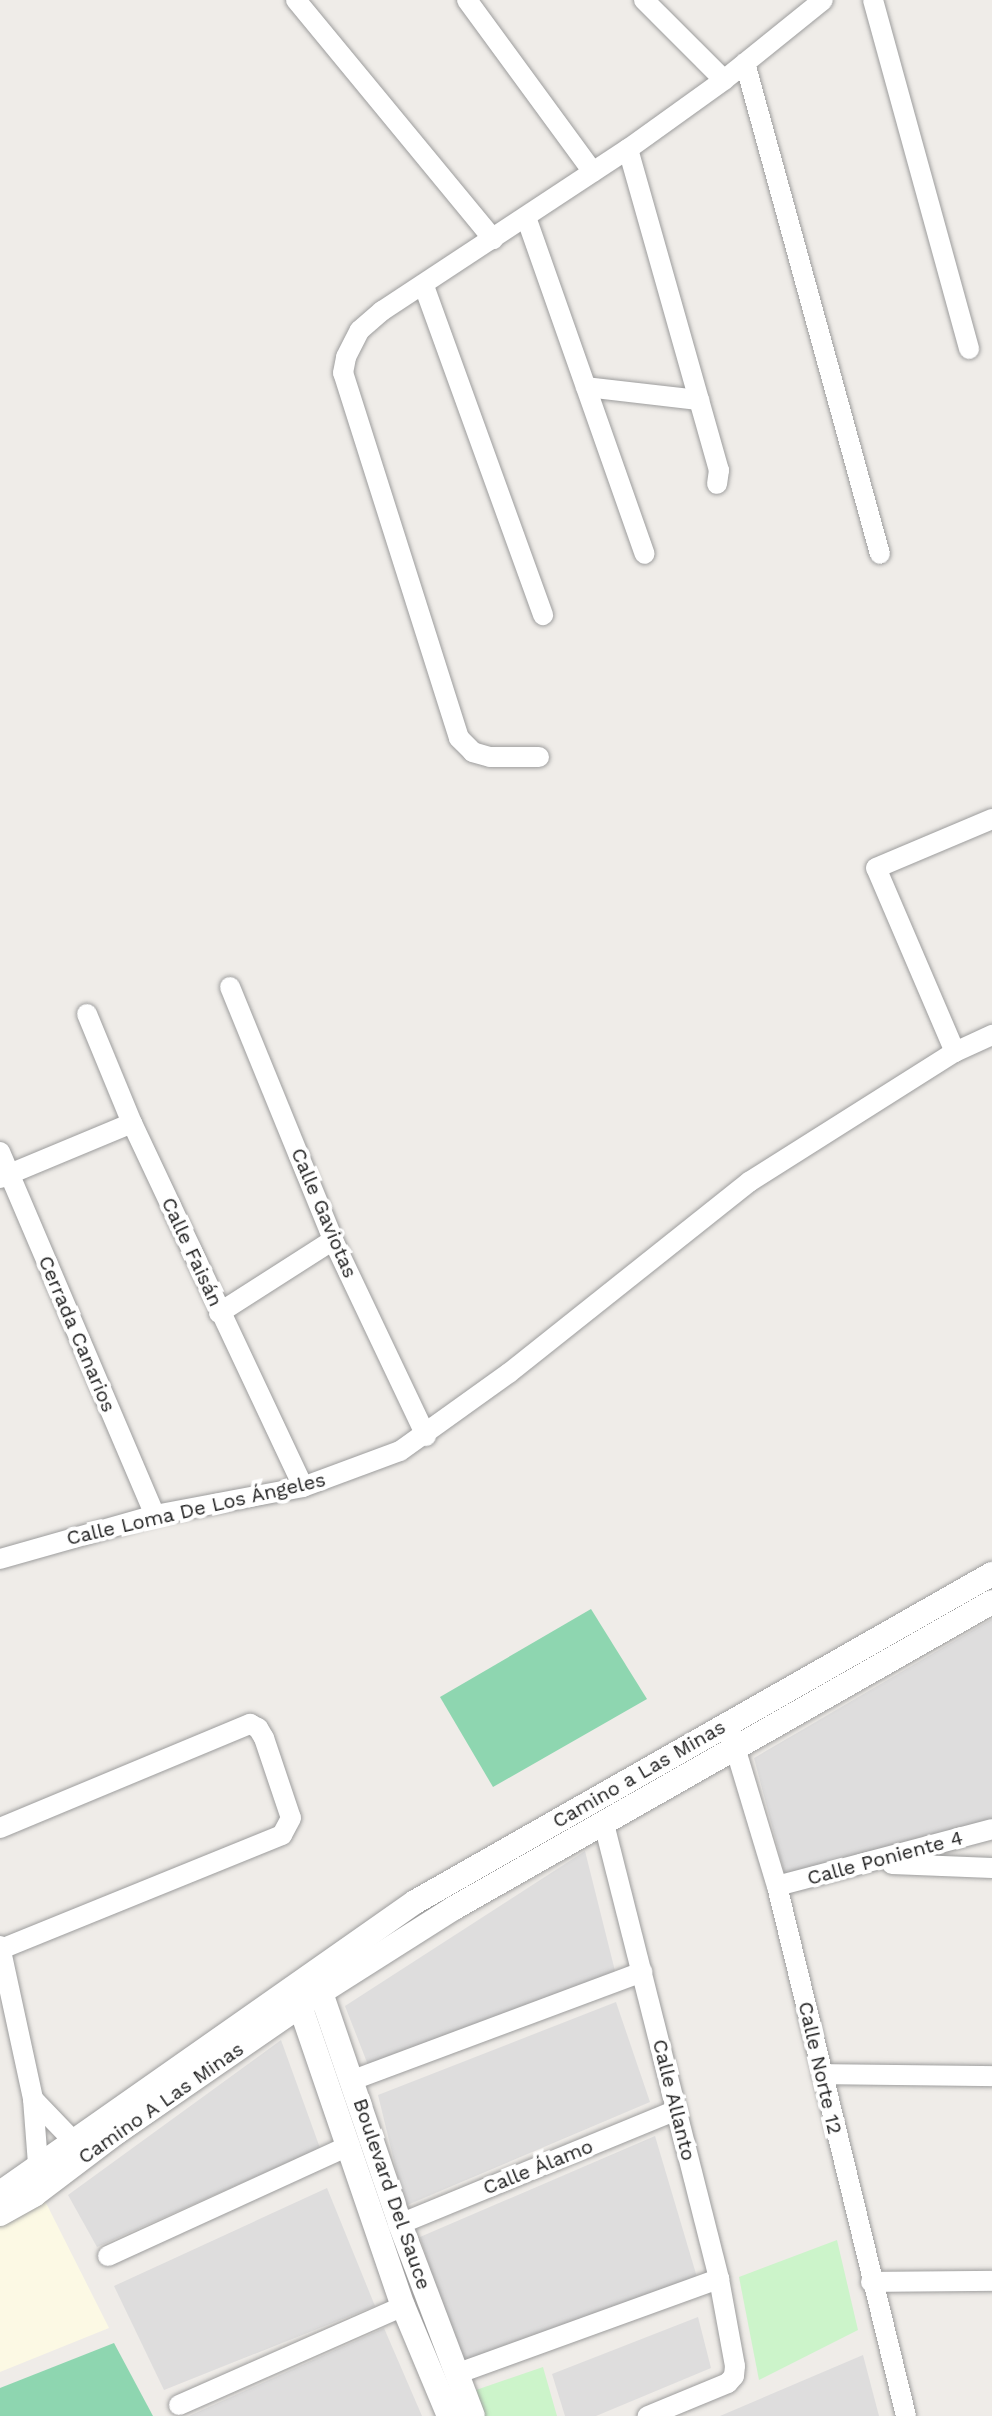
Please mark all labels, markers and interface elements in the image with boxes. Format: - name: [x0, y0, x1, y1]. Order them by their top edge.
- street label: Calle Gaviotas: [286, 1144, 362, 1282]
- street label: Calle Faisán: [156, 1194, 228, 1310]
- street label: Cerrada Canarios: [33, 1252, 121, 1416]
- street label: Calle Loma De Los Ángeles: [64, 1467, 328, 1551]
- street label: Camino a Las Minas: [548, 1715, 730, 1833]
- street label: Calle Poniente 4: [805, 1826, 965, 1890]
- street label: Calle Norte 12: [793, 1999, 847, 2137]
- street label: Camino A Las Minas: [73, 2036, 249, 2170]
- street label: Calle Allanto: [647, 2036, 701, 2164]
- street label: Boulevard Del Sauce: [348, 2095, 436, 2293]
- street label: Calle Álamo: [479, 2134, 597, 2200]

